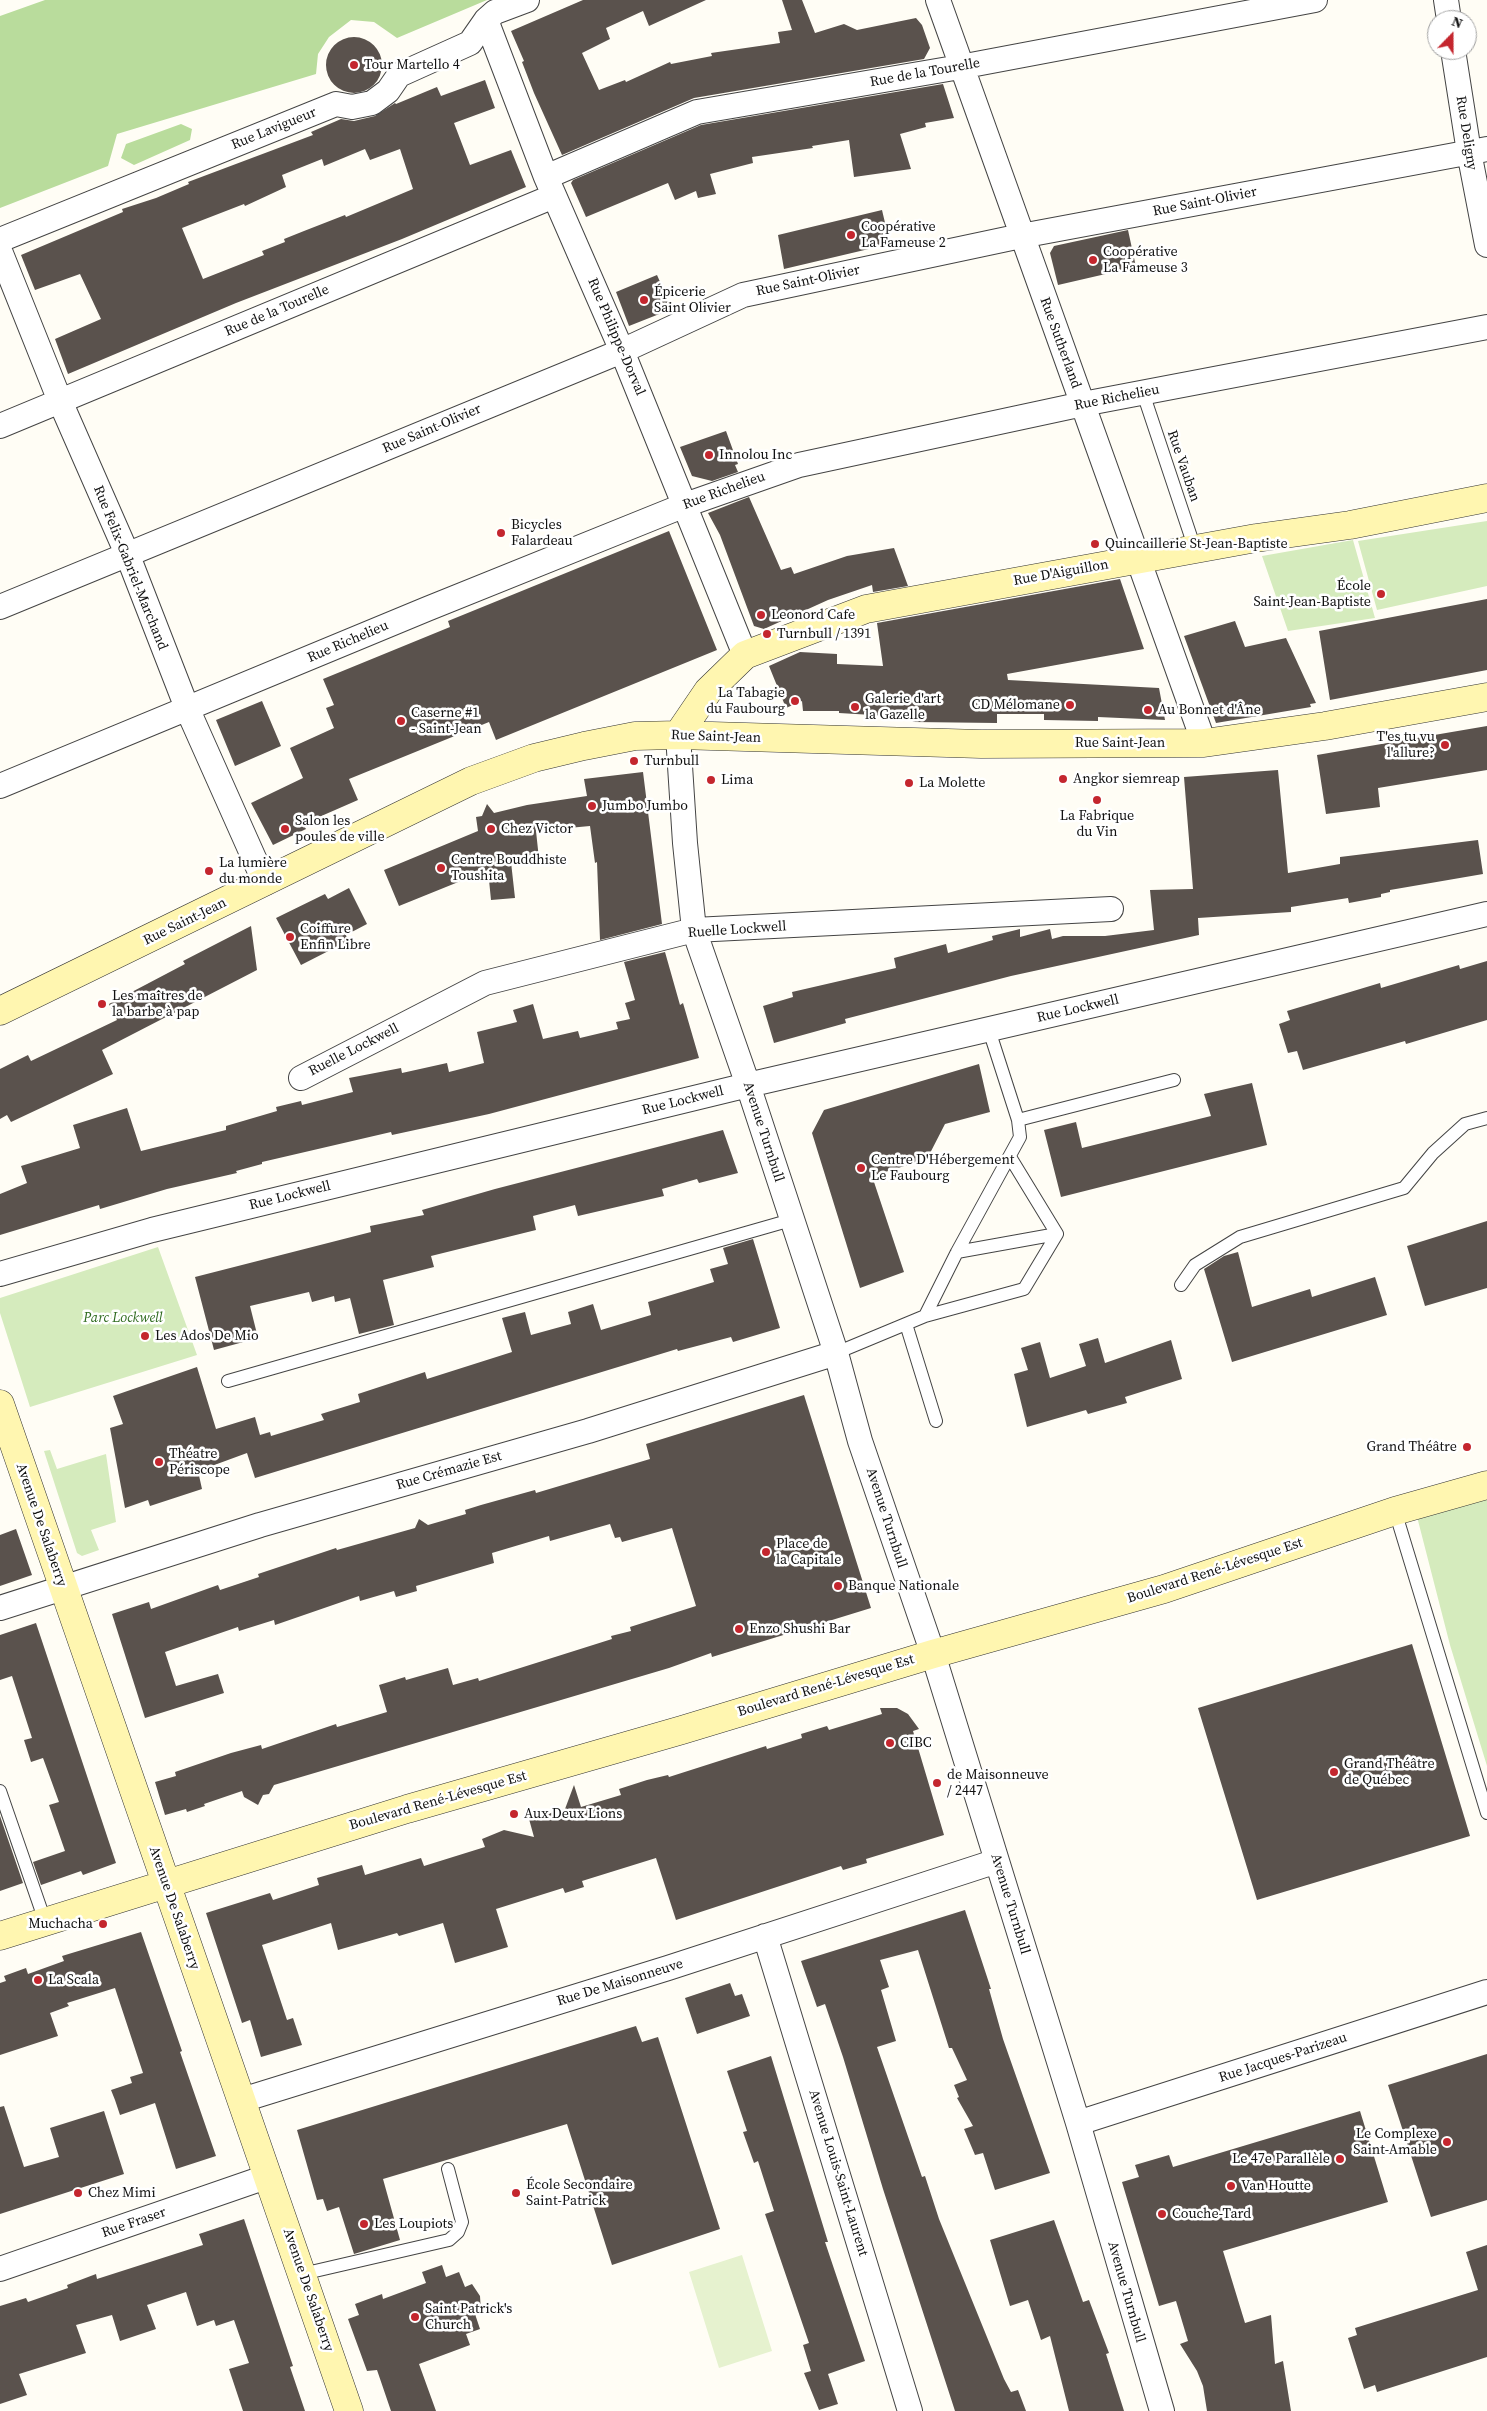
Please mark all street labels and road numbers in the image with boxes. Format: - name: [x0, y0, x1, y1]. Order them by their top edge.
- street label: Rue de la Tourelle: [869, 55, 981, 91]
- street label: Rue Deligny: [1452, 95, 1480, 171]
- street label: Rue Lavigueur: [229, 104, 319, 154]
- street label: Rue Saint-Olivier: [1152, 184, 1258, 220]
- street label: Rue Saint-Olivier: [755, 262, 861, 300]
- street label: Rue Philippe-Dorval: [584, 276, 648, 398]
- street label: Rue de la Tourelle: [222, 281, 332, 341]
- street label: Rue Sutherland: [1036, 295, 1084, 391]
- street label: Rue Richelieu: [1073, 382, 1161, 414]
- street label: Rue Saint-Olivier: [380, 401, 484, 457]
- street label: Rue Vauban: [1163, 428, 1203, 504]
- street label: Rue Richelieu: [681, 468, 767, 514]
- street label: Rue Felix-Gabriel-Marchand: [89, 483, 171, 653]
- street label: Rue D'Aiguillon: [1012, 556, 1110, 590]
- street label: Rue Richelieu: [305, 617, 391, 667]
- street label: Rue Saint-Jean: [671, 727, 761, 747]
- street label: Rue Saint-Jean: [1075, 735, 1165, 751]
- street label: Rue Saint-Jean: [141, 895, 229, 949]
- street label: Ruelle Lockwell: [687, 918, 787, 942]
- street label: Rue Lockwell: [1035, 991, 1121, 1027]
- street label: Ruelle Lockwell: [306, 1020, 402, 1080]
- street label: Avenue Turnbull: [739, 1080, 787, 1184]
- street label: Rue Lockwell: [640, 1083, 726, 1119]
- street label: Rue Lockwell: [247, 1178, 333, 1214]
- street label: Rue Crémazie Est: [394, 1448, 504, 1494]
- street label: Avenue De Salaberry: [12, 1461, 70, 1589]
- street label: Avenue Turnbull: [862, 1466, 910, 1570]
- street label: Boulevard René-Lévesque Est: [1125, 1535, 1305, 1607]
- street label: Boulevard René-Lévesque Est: [736, 1651, 916, 1721]
- street label: Boulevard René-Lévesque Est: [348, 1768, 528, 1834]
- street label: Avenue De Salaberry: [145, 1844, 203, 1972]
- street label: Avenue Turnbull: [987, 1852, 1033, 1956]
- street label: Rue De Maisonneuve: [555, 1956, 685, 2010]
- street label: Rue Jacques-Parizeau: [1217, 2029, 1349, 2087]
- street label: Avenue Louis-Saint-Laurent: [805, 2088, 871, 2258]
- street label: Rue Fraser: [99, 2204, 169, 2242]
- street label: Avenue De Salaberry: [279, 2226, 337, 2354]
- street label: Avenue Turnbull: [1104, 2240, 1148, 2344]

